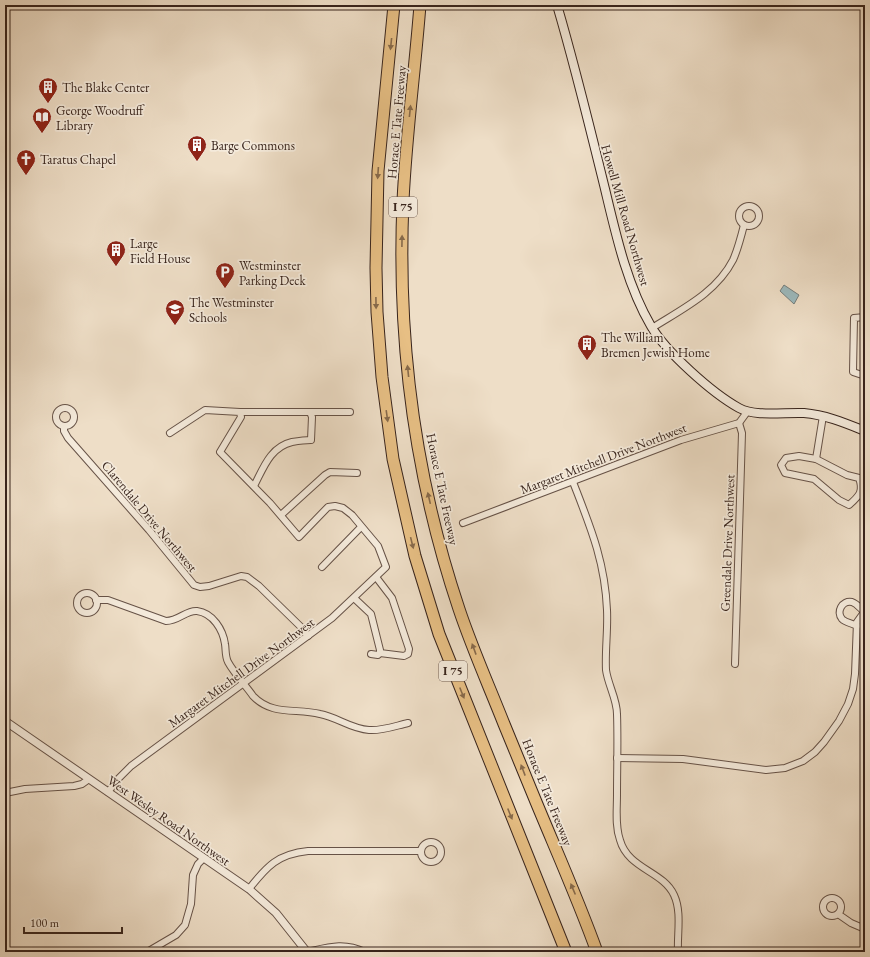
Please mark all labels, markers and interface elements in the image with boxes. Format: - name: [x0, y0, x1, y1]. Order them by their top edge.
- one-way arrow: [388, 38, 394, 50]
- street label: Horace E Tate Freeway: [383, 64, 410, 180]
- building icon: The Blake Center: [37, 76, 59, 104]
- place label: The Blake Center: [62, 79, 150, 96]
- place label: George Woodruff Library: [56, 102, 145, 134]
- one-way arrow: [407, 105, 414, 117]
- library icon: George Woodruff Library: [31, 106, 53, 134]
- building icon: Barge Commons: [186, 134, 208, 162]
- place label: Barge Commons: [211, 137, 295, 154]
- street label: Howell Mill Road Northwest: [597, 142, 654, 288]
- church icon: Taratus Chapel: [15, 148, 37, 176]
- place label: Taratus Chapel: [40, 151, 116, 168]
- one-way arrow: [375, 167, 382, 179]
- road number: I 75: [389, 197, 417, 217]
- one-way arrow: [399, 234, 405, 247]
- place label: Large Field House: [130, 235, 190, 267]
- building icon: Large Field House: [105, 239, 127, 267]
- place label: Westminster Parking Deck: [239, 257, 306, 289]
- parking icon: Westminster Parking Deck: [214, 261, 236, 289]
- place label: The Westminster Schools: [189, 294, 275, 326]
- one-way arrow: [373, 297, 380, 309]
- school or university icon: The Westminster Schools: [164, 298, 186, 326]
- place label: The William Bremen Jewish Home: [601, 329, 710, 361]
- building icon: The William Bremen Jewish Home: [576, 333, 598, 361]
- one-way arrow: [404, 365, 411, 377]
- one-way arrow: [384, 410, 390, 422]
- street label: Margaret Mitchell Drive Northwest: [518, 419, 689, 498]
- street label: Horace E Tate Freeway: [422, 432, 463, 547]
- street label: Clarendale Drive Northwest: [98, 457, 201, 575]
- street label: Greendale Drive Northwest: [717, 474, 738, 612]
- one-way arrow: [425, 492, 431, 504]
- one-way arrow: [409, 538, 415, 550]
- street label: Margaret Mitchell Drive Northwest: [165, 614, 318, 731]
- one-way arrow: [470, 643, 476, 655]
- road number: I 75: [439, 661, 467, 681]
- one-way arrow: [459, 688, 465, 699]
- street label: Horace E Tate Freeway: [518, 736, 577, 848]
- one-way arrow: [519, 763, 525, 775]
- street label: West Wesley Road Northwest: [104, 772, 233, 869]
- one-way arrow: [508, 808, 514, 820]
- one-way arrow: [570, 884, 576, 895]
- scale bar: [24, 909, 122, 935]
- text: 100 m: [30, 915, 60, 931]

